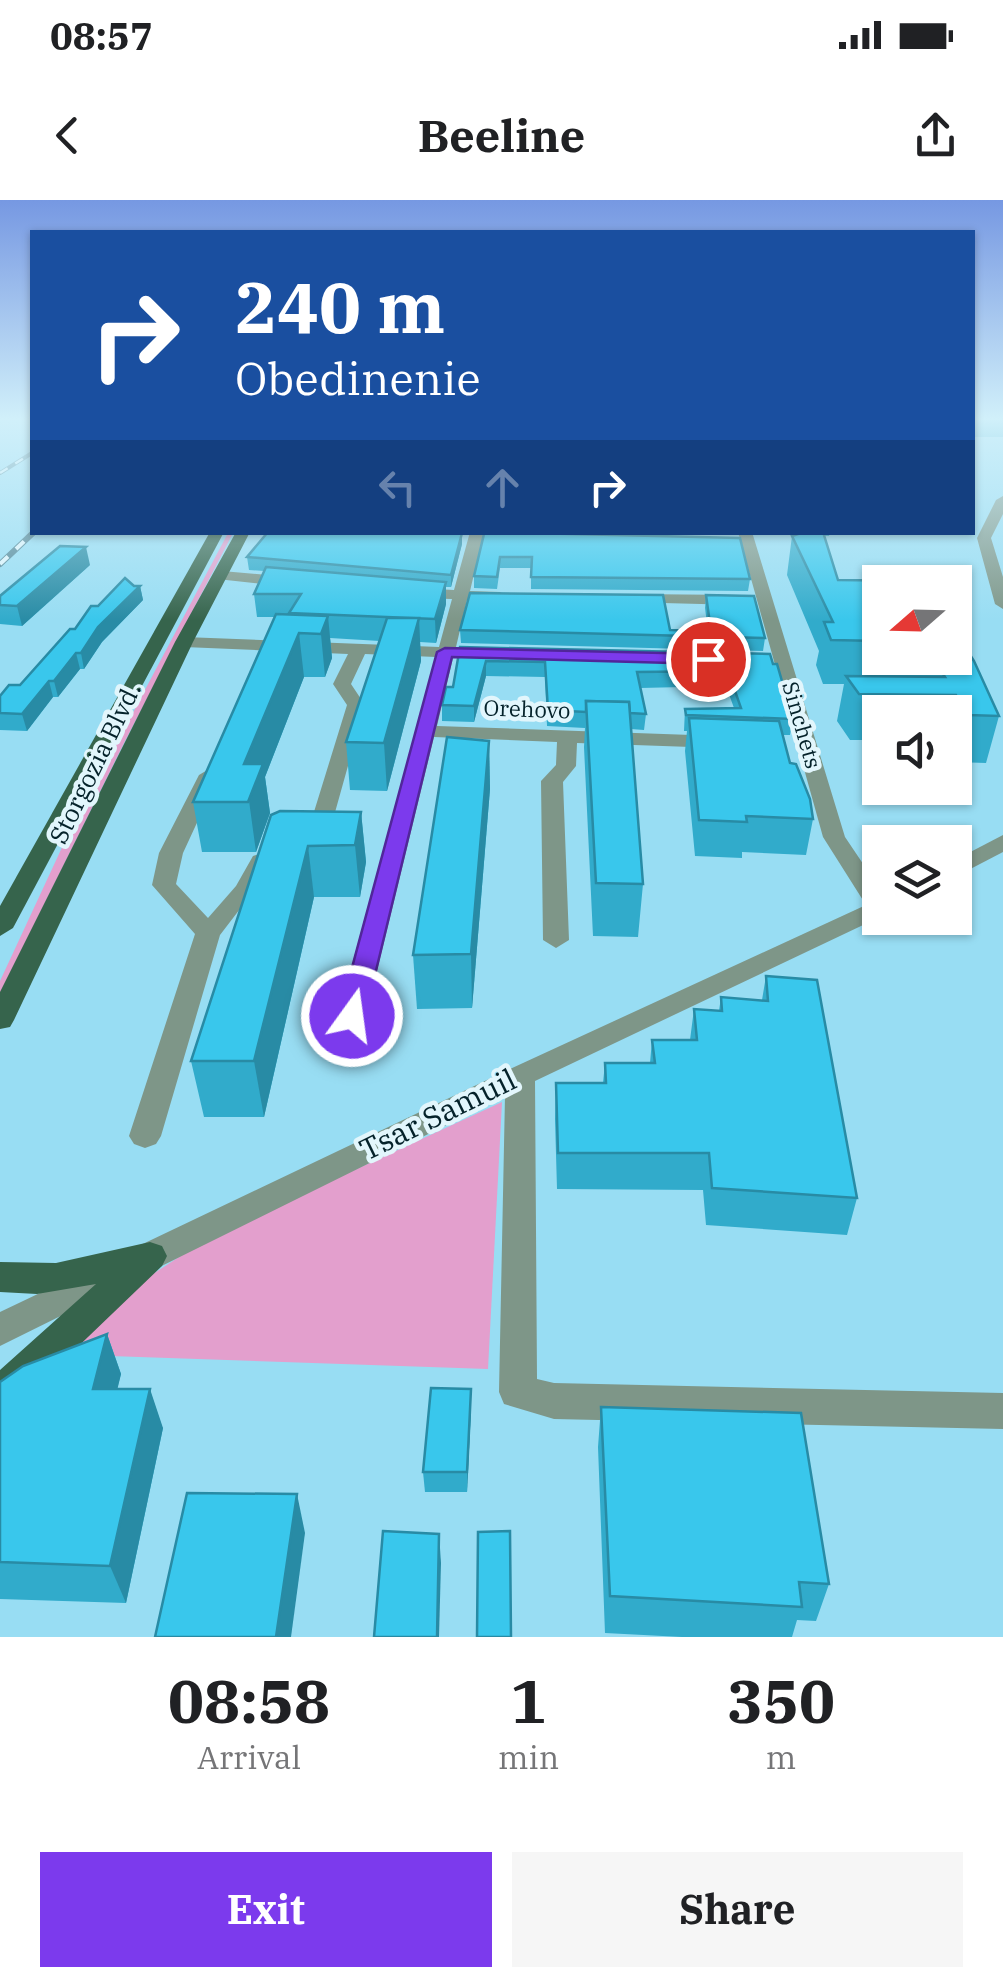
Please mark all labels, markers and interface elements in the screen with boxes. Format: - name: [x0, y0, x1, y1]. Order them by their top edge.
- text: 08:57: [50, 11, 153, 60]
- text: Beeline: [418, 106, 585, 164]
- icon: back: [40, 108, 95, 163]
- icon: share: [908, 108, 963, 163]
- text: 240 m: [235, 261, 445, 352]
- icon: right: [70, 270, 200, 400]
- text: Obedinenie: [235, 349, 481, 407]
- icon: left: [370, 460, 425, 515]
- icon: ahead: [475, 460, 530, 515]
- icon: right: [580, 460, 635, 515]
- north arrow: [862, 565, 972, 675]
- map controls: [862, 565, 972, 935]
- pin: [666, 617, 751, 702]
- icon: arrive: [681, 632, 736, 687]
- street label: Storgozia Blvd.: [41, 677, 148, 849]
- street label: Sinchets: [776, 678, 829, 772]
- street label: Orehovo: [483, 692, 571, 725]
- button: sound: [862, 695, 972, 805]
- button: layers: [862, 825, 972, 935]
- position arrow: [300, 964, 404, 1068]
- street label: Tsar Samuil: [353, 1059, 522, 1168]
- text: 08:58: [168, 1661, 330, 1740]
- text: 1: [511, 1661, 547, 1740]
- text: 350: [727, 1661, 835, 1740]
- text: Arrival: [197, 1736, 301, 1778]
- text: min: [498, 1736, 559, 1778]
- text: m: [766, 1736, 796, 1778]
- button: Exit: [40, 1852, 492, 1967]
- button: Share: [512, 1852, 963, 1967]

